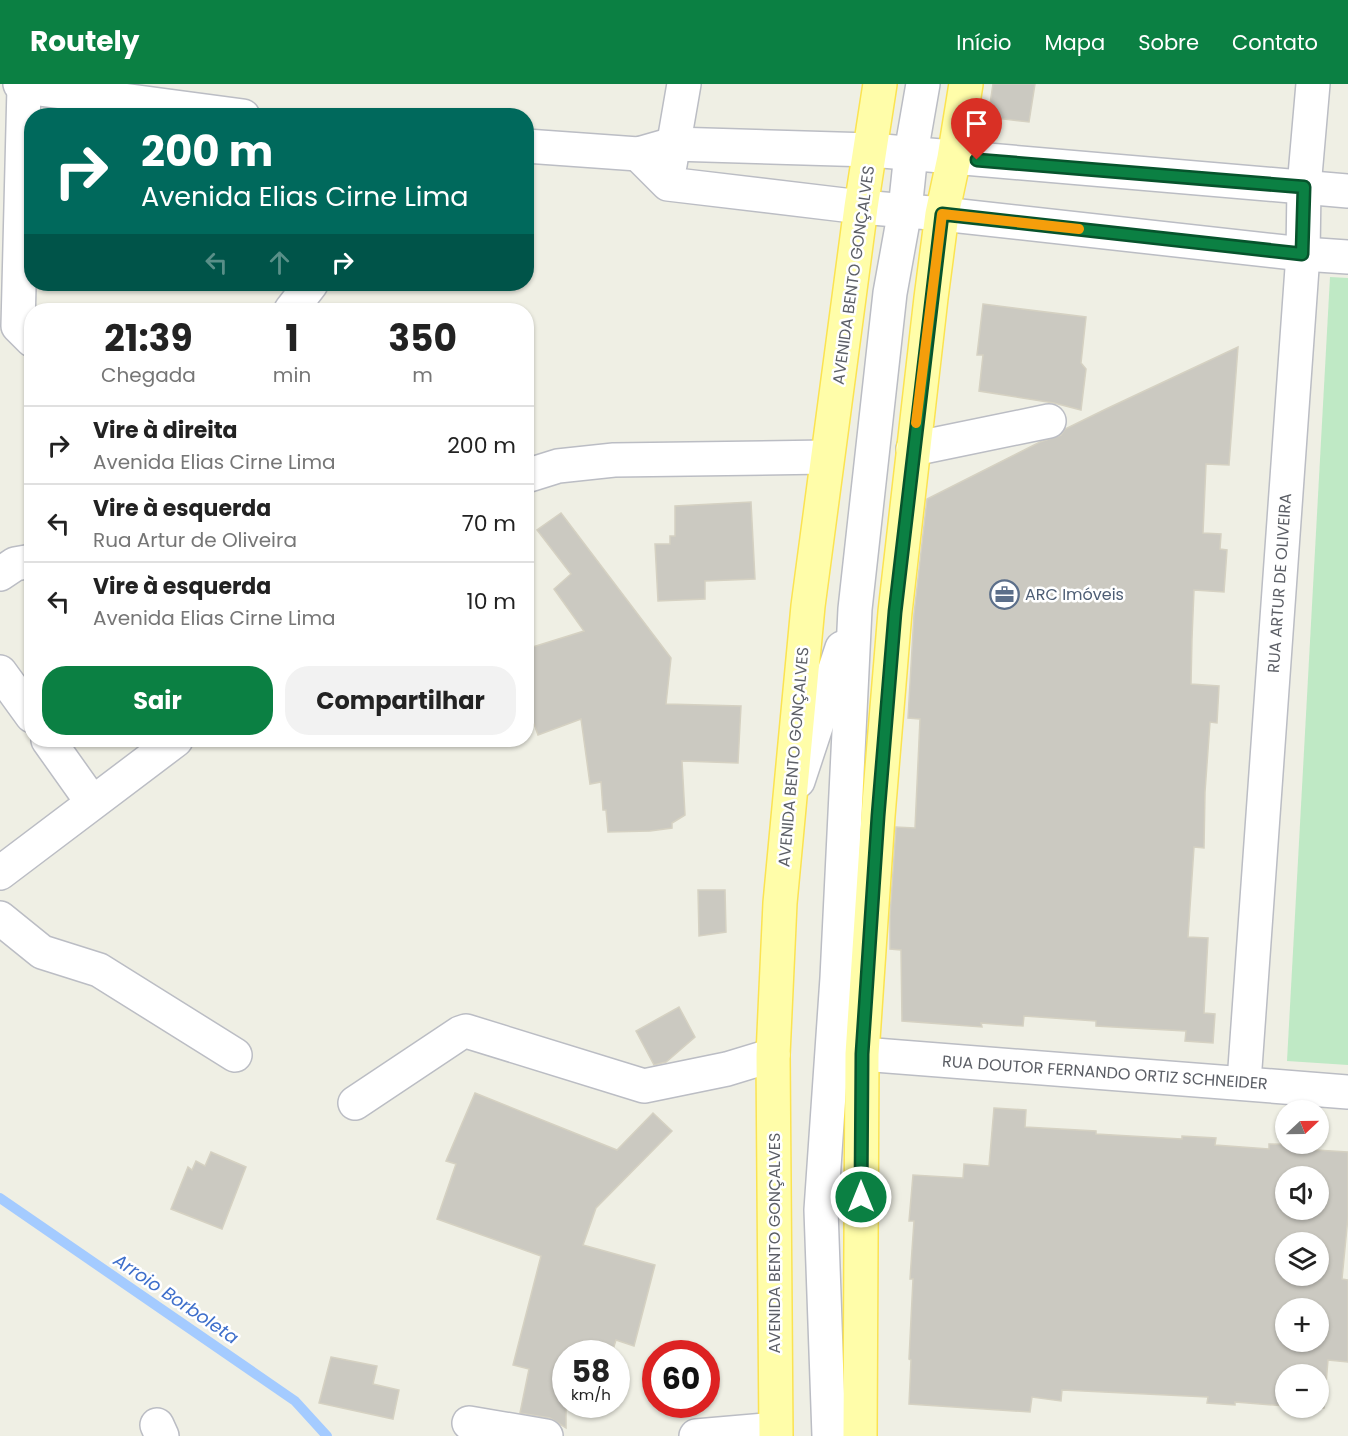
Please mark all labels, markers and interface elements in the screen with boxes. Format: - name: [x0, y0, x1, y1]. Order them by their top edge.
- text: Routely: [30, 22, 140, 61]
- text: Início: [956, 28, 1011, 57]
- text: Mapa: [1044, 28, 1105, 57]
- text: Sobre: [1138, 28, 1199, 57]
- text: Contato: [1232, 28, 1318, 57]
- pin: [951, 98, 1002, 160]
- icon: arrive: [960, 107, 993, 140]
- text: 200 m: [141, 122, 273, 181]
- icon: right: [42, 132, 120, 210]
- street label: AVENIDA BENTO GONÇALVES: [827, 164, 880, 386]
- text: Avenida Elias Cirne Lima: [141, 178, 469, 215]
- icon: left: [200, 246, 233, 279]
- icon: ahead: [263, 246, 296, 279]
- icon: right: [326, 246, 359, 279]
- text: 21:39: [104, 313, 193, 364]
- text: 1: [285, 313, 299, 364]
- text: 350: [388, 313, 457, 364]
- text: Chegada: [101, 361, 196, 389]
- text: min: [273, 361, 311, 389]
- text: m: [412, 361, 433, 389]
- text: Vire à direita: [93, 415, 238, 446]
- icon: right: [42, 429, 75, 462]
- text: 200 m: [447, 430, 516, 461]
- text: Avenida Elias Cirne Lima: [93, 448, 336, 476]
- street label: RUA ARTUR DE OLIVEIRA: [1262, 492, 1297, 674]
- text: Vire à esquerda: [93, 493, 271, 524]
- icon: left: [42, 507, 75, 540]
- text: 70 m: [462, 508, 516, 539]
- text: Rua Artur de Oliveira: [93, 526, 297, 554]
- text: Vire à esquerda: [93, 571, 271, 602]
- office icon: ARC Imóveis: [988, 578, 1020, 610]
- place label: ARC Imóveis: [1025, 583, 1124, 606]
- icon: left: [42, 585, 75, 618]
- text: 10 m: [467, 586, 516, 617]
- text: Avenida Elias Cirne Lima: [93, 604, 336, 632]
- street label: AVENIDA BENTO GONÇALVES: [772, 646, 815, 868]
- button: Sair: [42, 666, 273, 735]
- button: Compartilhar: [285, 666, 516, 735]
- street label: RUA DOUTOR FERNANDO ORTIZ SCHNEIDER: [941, 1050, 1268, 1095]
- north arrow: [1275, 1100, 1329, 1154]
- map controls: [1275, 1100, 1329, 1418]
- street label: AVENIDA BENTO GONÇALVES: [763, 1133, 786, 1353]
- position arrow: [829, 1165, 893, 1229]
- button: sound: [1275, 1166, 1329, 1220]
- button: layers: [1275, 1232, 1329, 1286]
- water label: Arroio Borboleta: [108, 1247, 244, 1350]
- button: +: [1275, 1298, 1329, 1352]
- speed limit sign: 60: [642, 1340, 720, 1418]
- text: 58: [572, 1350, 610, 1393]
- button: −: [1275, 1364, 1329, 1418]
- text: km/h: [571, 1384, 611, 1405]

